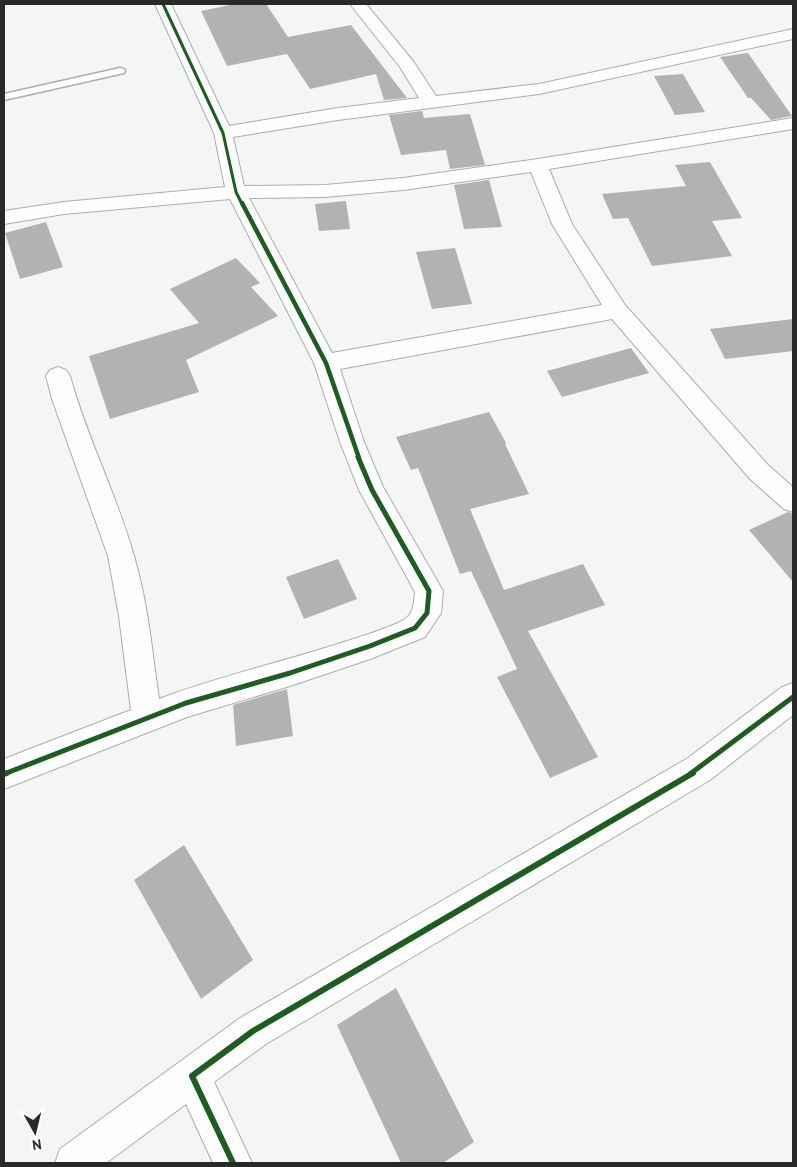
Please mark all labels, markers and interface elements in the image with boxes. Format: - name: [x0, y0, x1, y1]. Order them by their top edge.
- north arrow: [10, 1107, 60, 1157]
- text: N: [31, 1135, 43, 1154]

